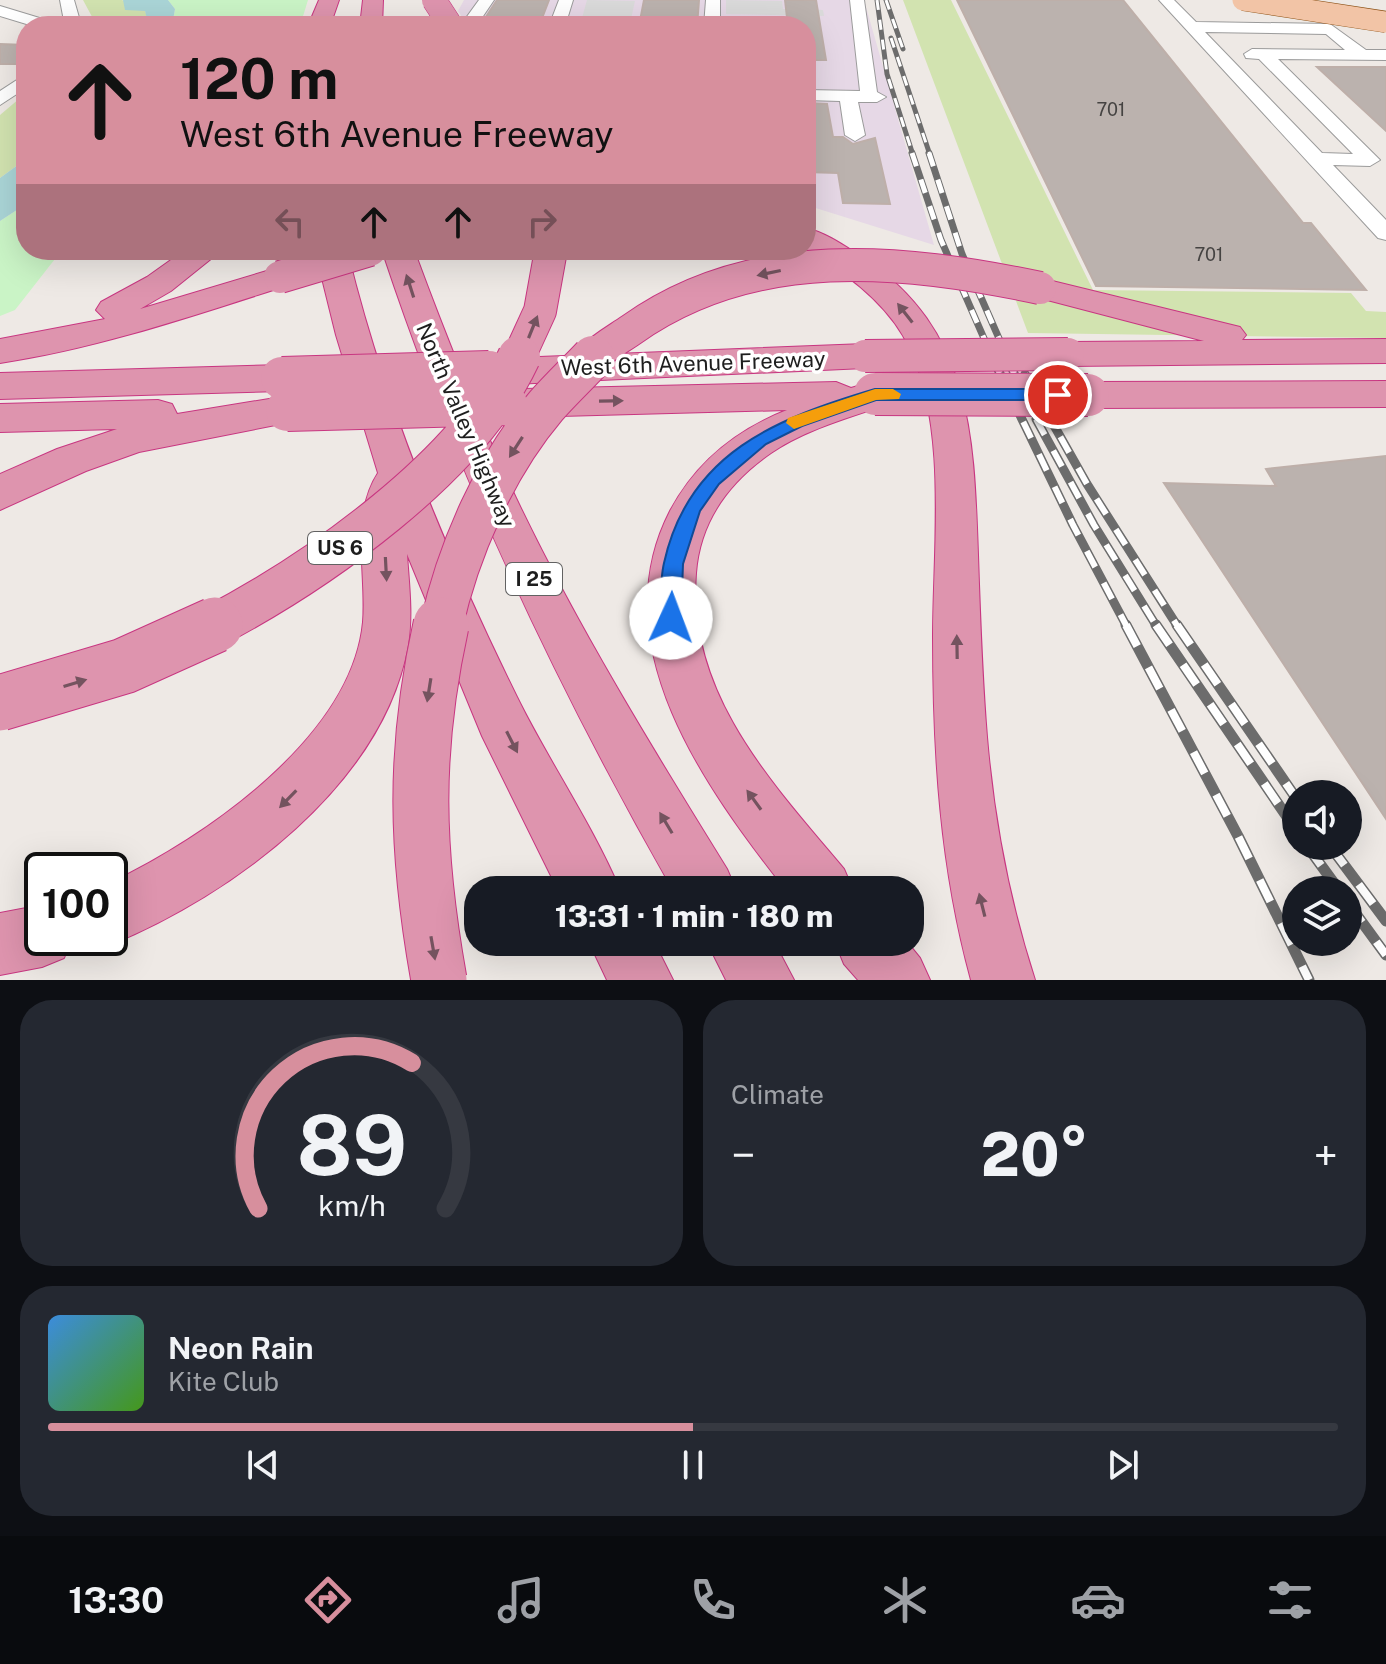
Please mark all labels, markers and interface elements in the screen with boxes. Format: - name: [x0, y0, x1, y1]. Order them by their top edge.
- text: 120 m: [180, 46, 338, 112]
- icon: ahead: [48, 48, 152, 152]
- house number: 701: [1097, 99, 1125, 120]
- text: West 6th Avenue Freeway: [180, 113, 614, 155]
- icon: left: [268, 200, 312, 244]
- icon: ahead: [352, 200, 396, 244]
- icon: ahead: [436, 200, 480, 244]
- icon: right: [520, 200, 564, 244]
- house number: 701: [1195, 244, 1223, 265]
- one-way arrow: [756, 267, 781, 280]
- one-way arrow: [404, 274, 416, 298]
- one-way arrow: [897, 303, 914, 323]
- one-way arrow: [527, 315, 540, 339]
- street label: North Valley Highway: [411, 319, 521, 531]
- street label: West 6th Avenue Freeway: [560, 345, 826, 381]
- pin: [1024, 361, 1092, 429]
- icon: arrive: [1036, 373, 1080, 417]
- one-way arrow: [599, 395, 625, 408]
- one-way arrow: [509, 436, 523, 458]
- road number: US 6: [308, 532, 372, 564]
- one-way arrow: [380, 557, 393, 582]
- road number: I 25: [506, 563, 562, 595]
- position arrow: [629, 576, 713, 660]
- one-way arrow: [951, 634, 963, 659]
- one-way arrow: [64, 676, 88, 689]
- one-way arrow: [422, 678, 435, 703]
- one-way arrow: [505, 731, 519, 754]
- map controls: [1282, 780, 1362, 956]
- button: sound: [1282, 780, 1362, 860]
- one-way arrow: [279, 789, 298, 808]
- one-way arrow: [747, 789, 763, 810]
- one-way arrow: [659, 812, 673, 834]
- speed limit sign: 100: [24, 852, 128, 956]
- button: layers: [1282, 876, 1362, 956]
- one-way arrow: [975, 892, 988, 917]
- text: 13:31 · 1 min · 180 m: [555, 898, 833, 934]
- one-way arrow: [428, 936, 440, 961]
- text: Climate: [731, 1079, 824, 1110]
- text: 89: [296, 1096, 407, 1194]
- text: 20°: [981, 1119, 1088, 1190]
- text: −: [731, 1129, 755, 1181]
- text: +: [1314, 1129, 1338, 1181]
- text: km/h: [318, 1189, 385, 1222]
- text: Neon Rain: [168, 1330, 314, 1366]
- text: Kite Club: [168, 1366, 279, 1397]
- icon: previous: [241, 1443, 285, 1487]
- icon: pause: [671, 1443, 715, 1487]
- icon: next: [1101, 1443, 1145, 1487]
- icon: directions: [300, 1572, 356, 1628]
- icon: music: [493, 1572, 549, 1628]
- icon: phone: [685, 1572, 741, 1628]
- icon: climate: [877, 1572, 933, 1628]
- icon: car: [1070, 1572, 1126, 1628]
- icon: filters: [1262, 1572, 1318, 1628]
- text: 13:30: [68, 1579, 164, 1621]

